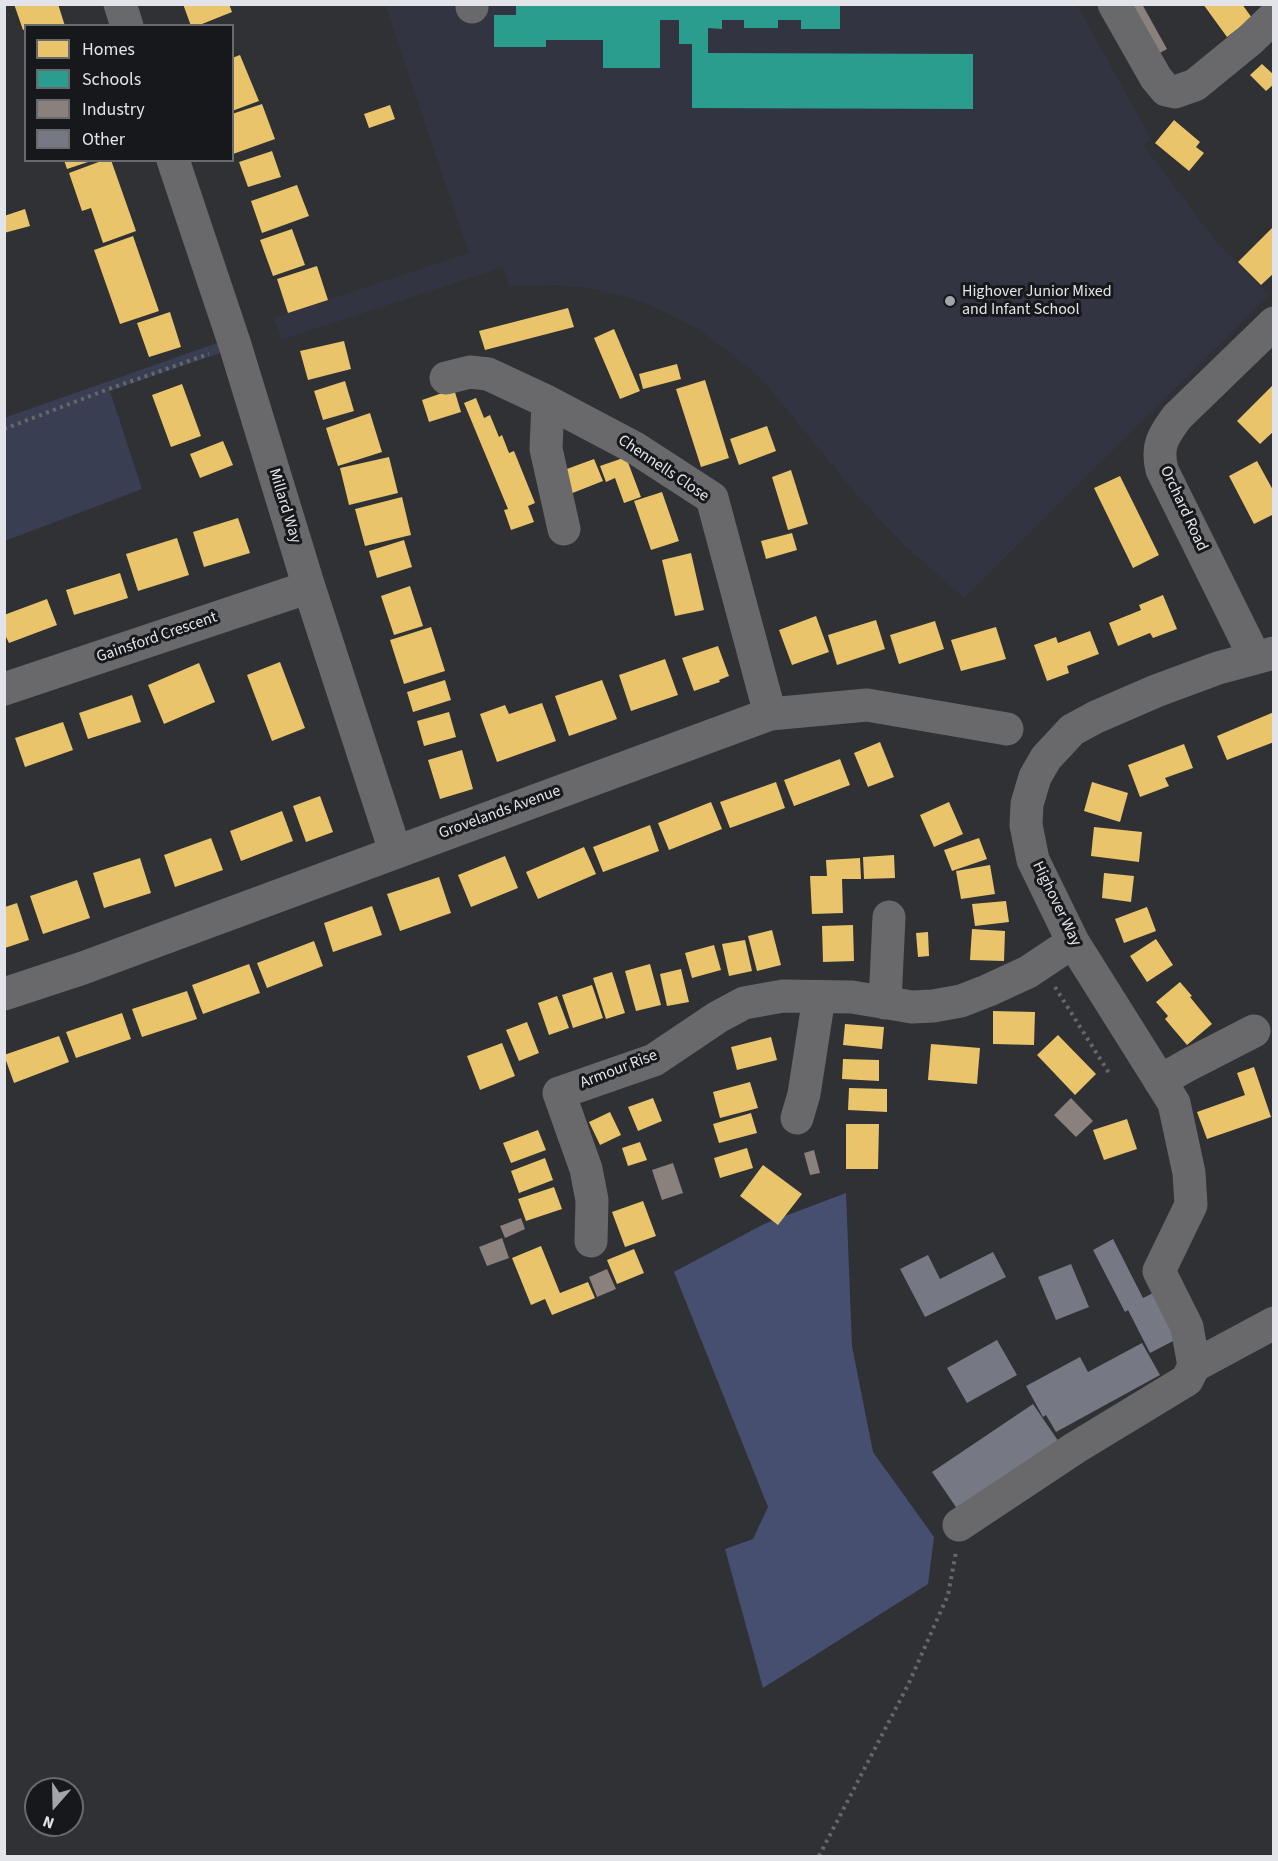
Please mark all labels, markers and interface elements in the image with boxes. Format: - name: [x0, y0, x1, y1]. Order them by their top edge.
- legend: [24, 24, 234, 162]
- text: Homes: [82, 37, 135, 62]
- text: Schools: [82, 67, 141, 92]
- text: Industry: [82, 97, 145, 122]
- text: Other: [82, 127, 125, 152]
- place label: Highover Junior Mixed and Infant School: [962, 282, 1112, 320]
- marker: Highover Junior Mixed and Infant School: [943, 294, 957, 308]
- street label: Chennells Close: [614, 431, 712, 507]
- street label: Orchard Road: [1155, 463, 1211, 555]
- street label: Millard Way: [264, 466, 304, 546]
- street label: Gainsford Crescent: [94, 608, 220, 668]
- street label: Grovelands Avenue: [436, 782, 564, 844]
- street label: Highover Way: [1027, 859, 1085, 949]
- street label: Armour Rise: [578, 1046, 660, 1094]
- north arrow: [24, 1777, 84, 1837]
- text: N: [40, 1810, 57, 1834]

